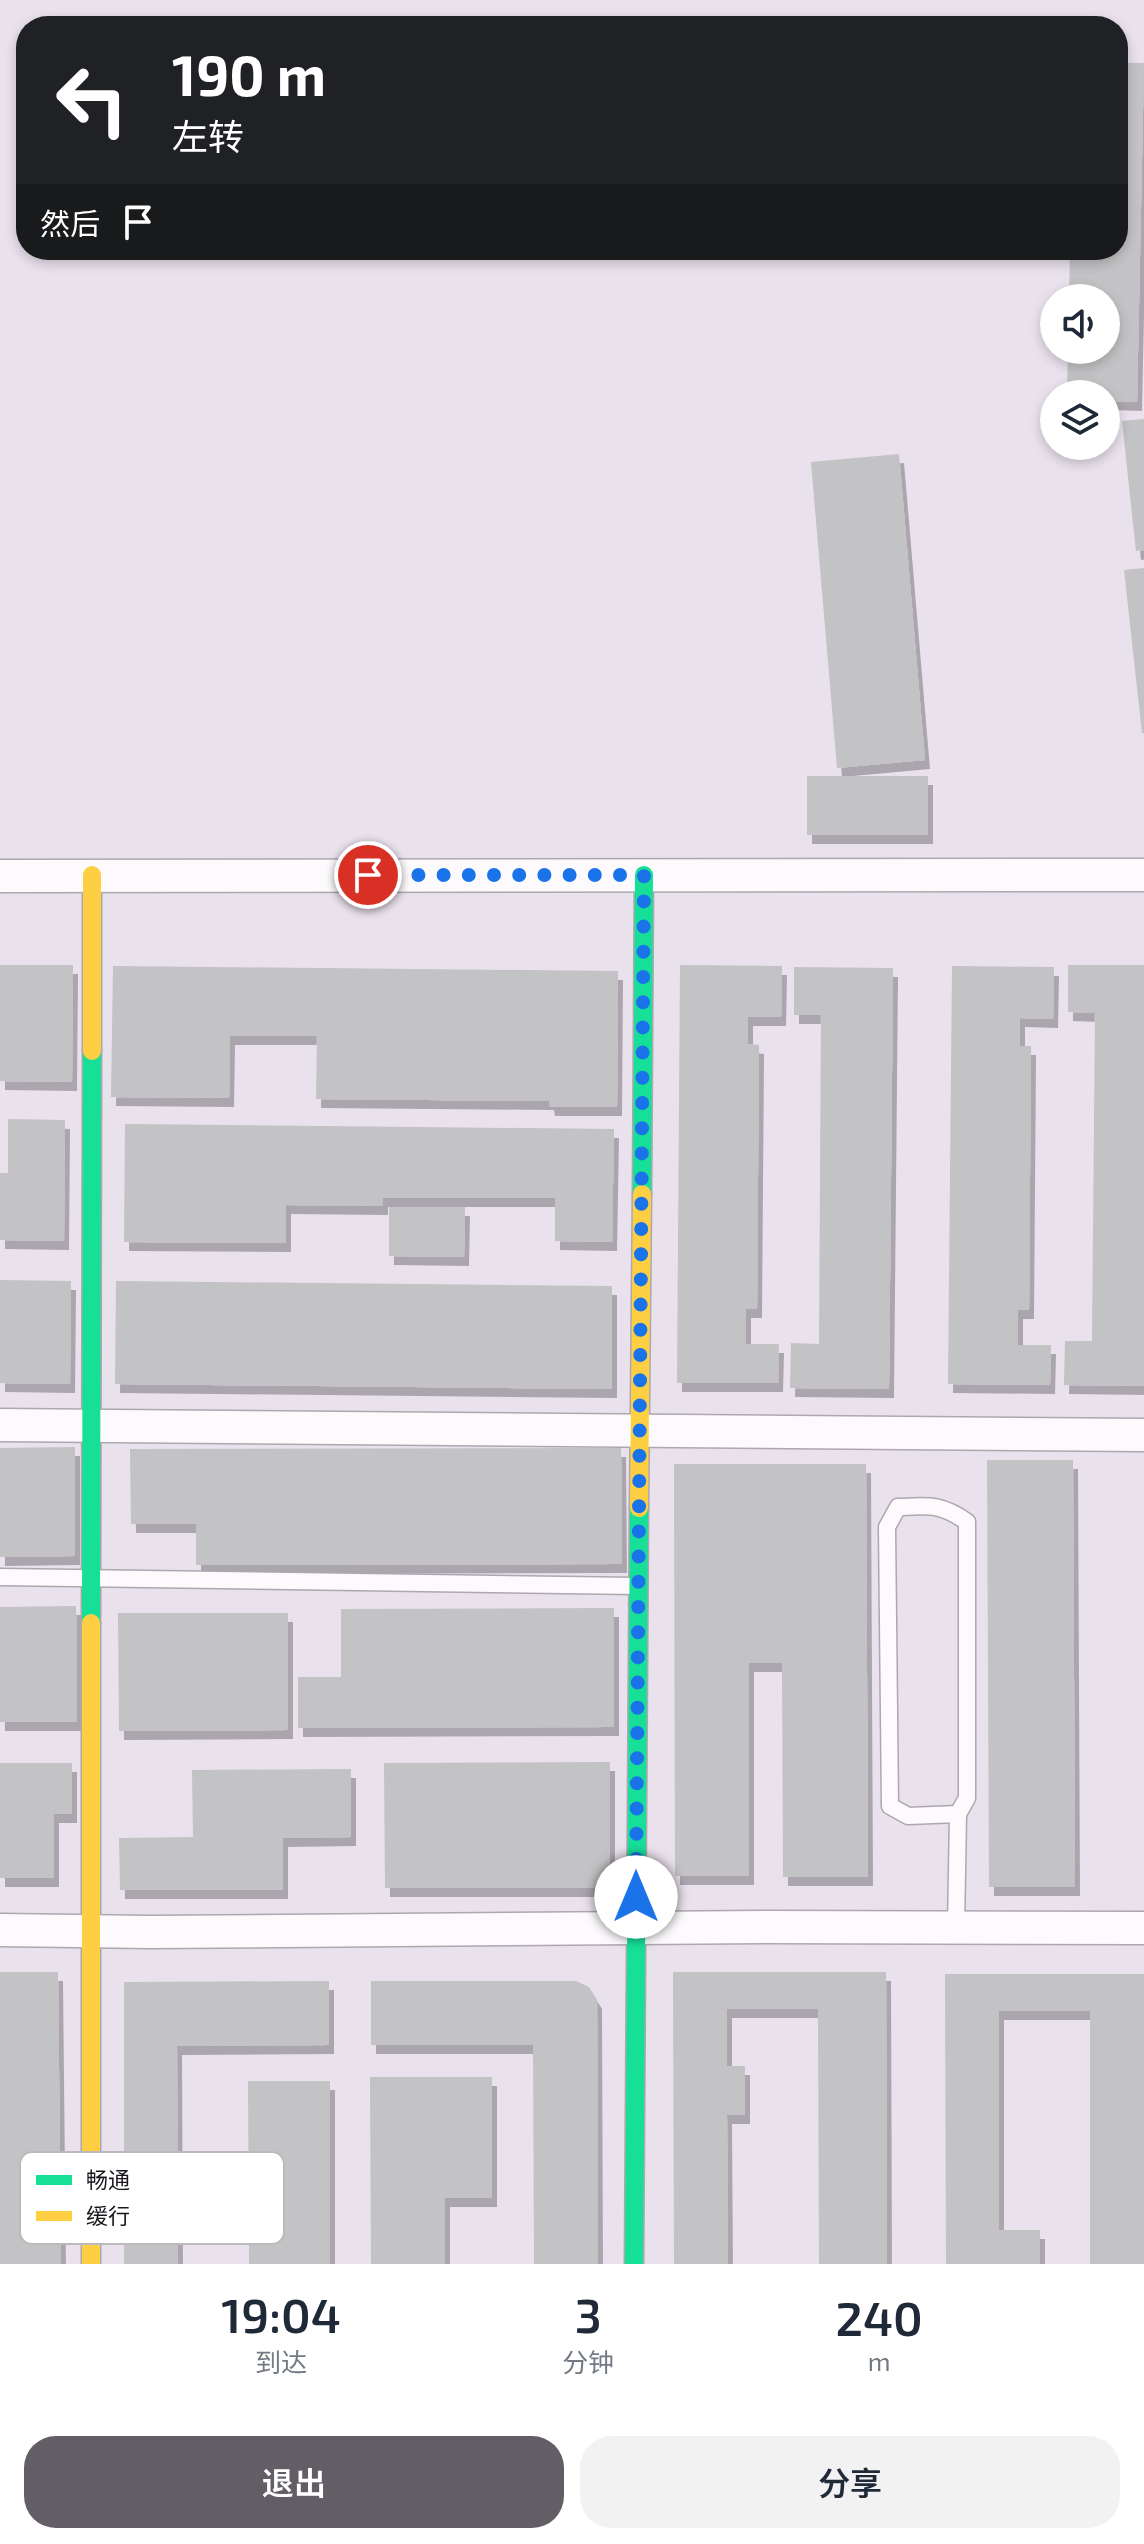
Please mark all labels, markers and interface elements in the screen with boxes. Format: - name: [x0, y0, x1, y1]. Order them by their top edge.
- text: 190 m: [172, 40, 326, 107]
- icon: left: [40, 48, 144, 152]
- text: 左转: [172, 114, 244, 157]
- icon: arrive: [116, 200, 160, 244]
- text: 然后: [40, 205, 100, 241]
- map controls: [1040, 284, 1120, 460]
- button: sound: [1040, 284, 1120, 364]
- button: layers: [1040, 380, 1120, 460]
- pin: [334, 841, 402, 909]
- icon: arrive: [346, 853, 390, 897]
- position arrow: [594, 1855, 678, 1939]
- legend: [20, 2152, 284, 2244]
- text: 畅通: [86, 2166, 130, 2192]
- text: 缓行: [86, 2202, 130, 2228]
- text: 19:04: [221, 2285, 341, 2343]
- text: 3: [575, 2285, 602, 2343]
- text: 240: [835, 2288, 923, 2346]
- text: m: [868, 2345, 890, 2376]
- text: 到达: [255, 2346, 307, 2377]
- text: 分钟: [562, 2346, 614, 2377]
- button: 退出: [24, 2436, 564, 2528]
- button: 分享: [580, 2436, 1120, 2528]

